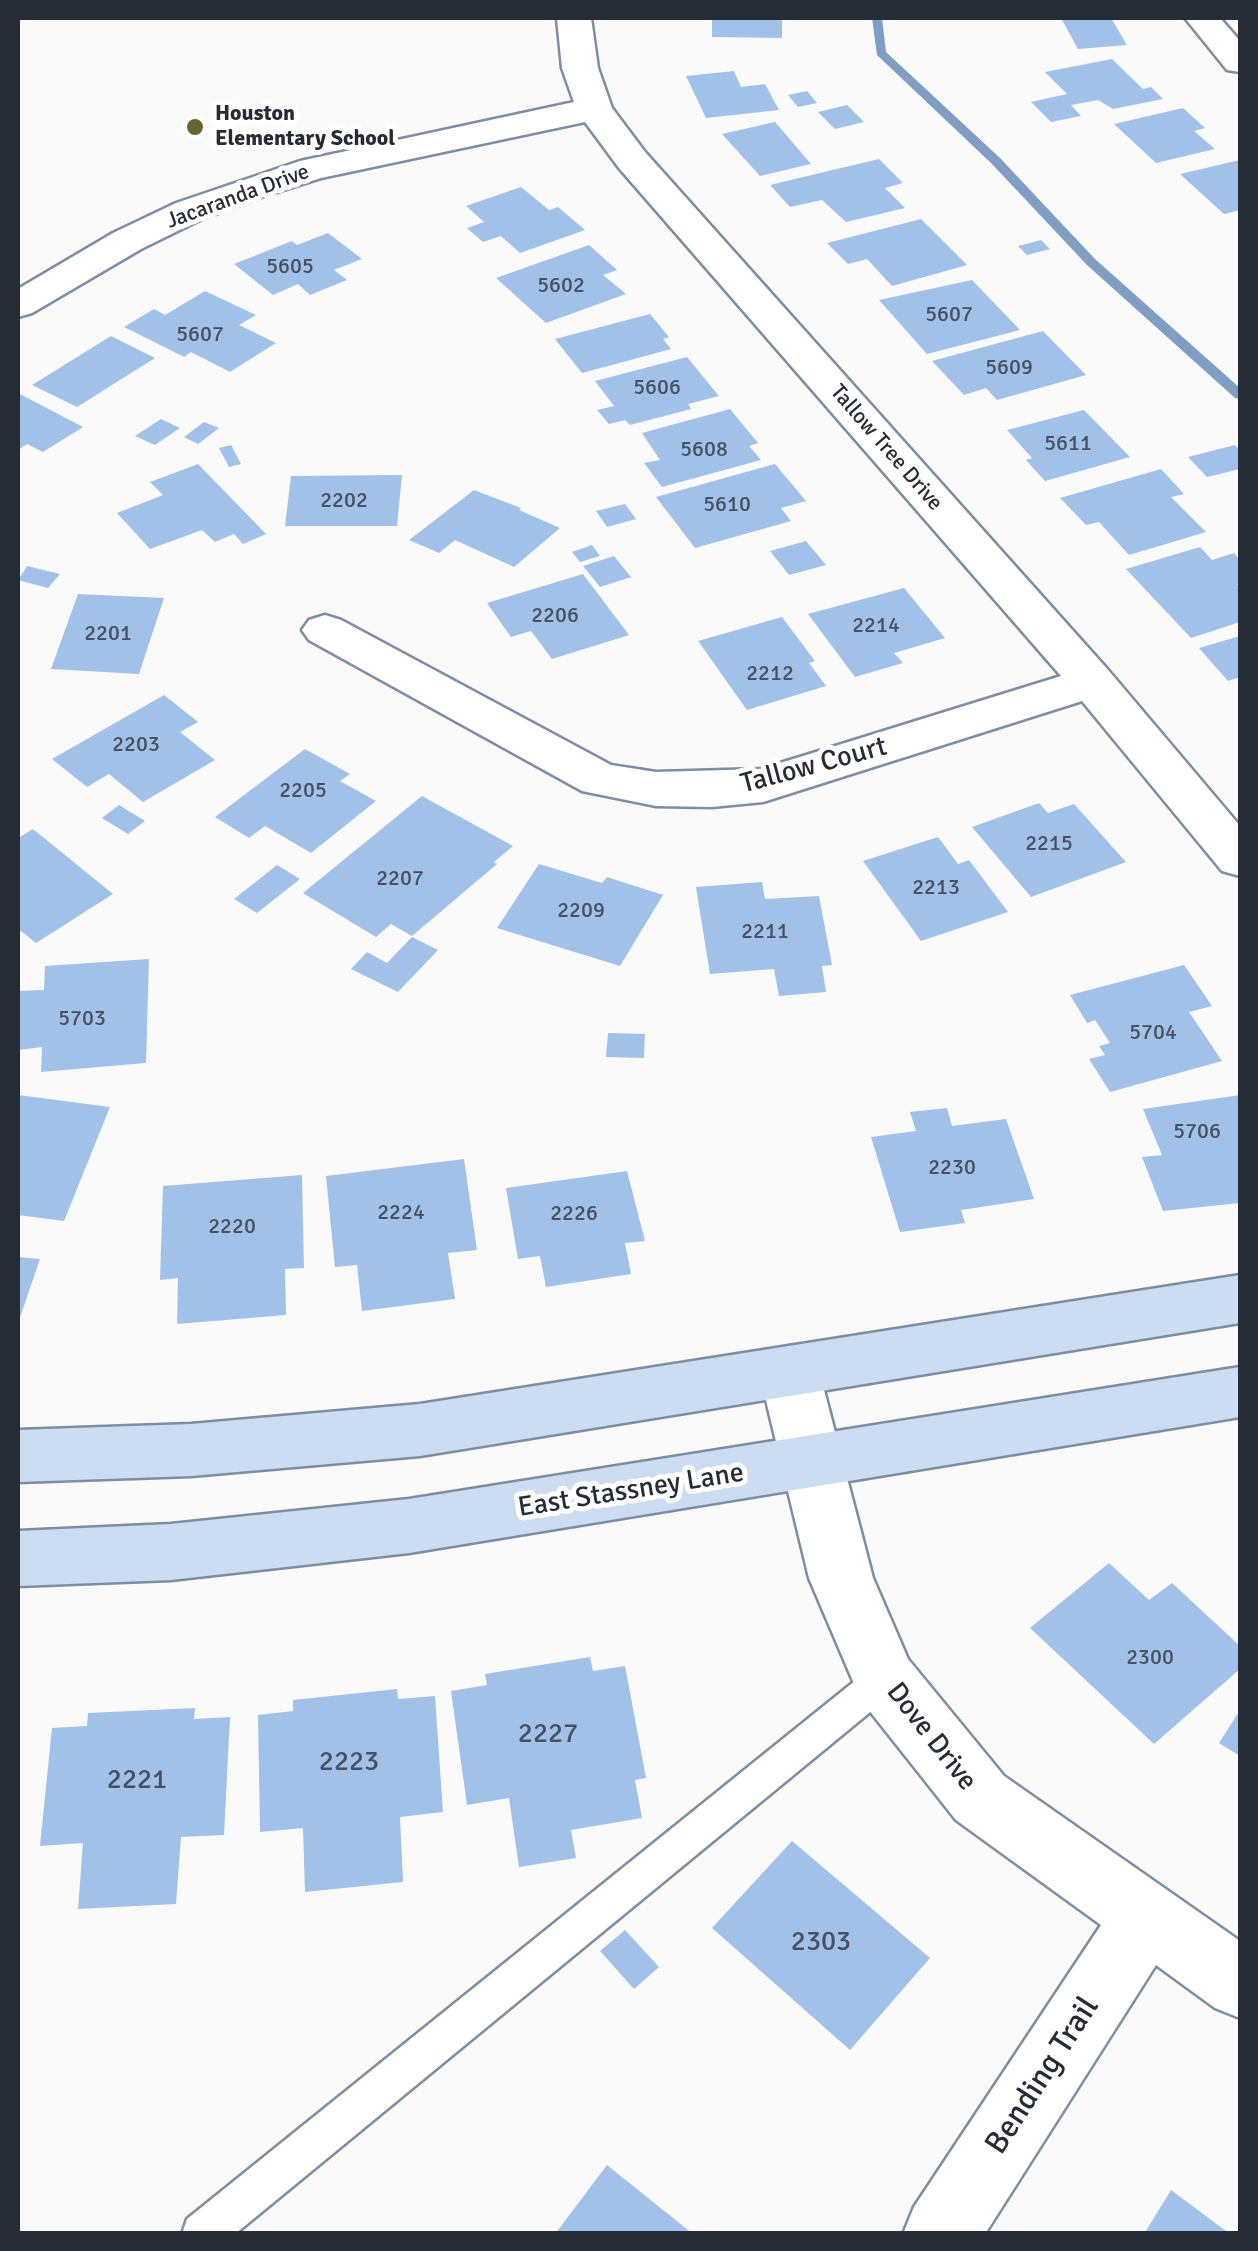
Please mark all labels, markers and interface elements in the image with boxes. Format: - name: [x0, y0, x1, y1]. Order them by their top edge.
- place label: Houston Elementary School: [215, 101, 395, 152]
- marker: Houston Elementary School: [184, 116, 206, 138]
- street label: Jacaranda Drive: [163, 159, 313, 235]
- house number: 5605: [266, 254, 314, 280]
- house number: 5602: [537, 273, 585, 299]
- house number: 5607: [925, 302, 973, 328]
- house number: 5607: [176, 322, 224, 348]
- house number: 5609: [985, 355, 1033, 381]
- house number: 5606: [633, 375, 681, 401]
- street label: Tallow Tree Drive: [824, 380, 948, 516]
- house number: 5611: [1044, 431, 1092, 457]
- house number: 5608: [680, 437, 728, 463]
- house number: 2202: [320, 488, 368, 514]
- house number: 5610: [703, 492, 751, 518]
- house number: 2206: [531, 603, 579, 629]
- house number: 2214: [852, 613, 900, 639]
- house number: 2201: [84, 621, 132, 647]
- house number: 2212: [746, 661, 794, 687]
- street label: Tallow Court: [737, 730, 891, 802]
- house number: 2203: [112, 732, 160, 758]
- house number: 2205: [279, 778, 327, 804]
- house number: 2215: [1025, 831, 1073, 857]
- house number: 2207: [376, 866, 424, 892]
- house number: 2213: [912, 875, 960, 901]
- house number: 2209: [557, 898, 605, 924]
- house number: 2211: [741, 919, 789, 945]
- house number: 5703: [58, 1006, 106, 1032]
- house number: 5704: [1129, 1020, 1177, 1046]
- house number: 5706: [1173, 1119, 1221, 1145]
- house number: 2230: [928, 1155, 976, 1181]
- house number: 2224: [377, 1200, 425, 1226]
- house number: 2226: [550, 1201, 598, 1227]
- house number: 2220: [208, 1214, 256, 1240]
- street label: East Stassney Lane: [516, 1457, 746, 1525]
- house number: 2300: [1126, 1645, 1174, 1671]
- street label: Dove Drive: [878, 1676, 984, 1798]
- house number: 2227: [518, 1718, 578, 1752]
- house number: 2223: [319, 1746, 379, 1780]
- house number: 2221: [107, 1764, 167, 1798]
- house number: 2303: [791, 1926, 851, 1960]
- street label: Bending Trail: [978, 1990, 1108, 2162]

